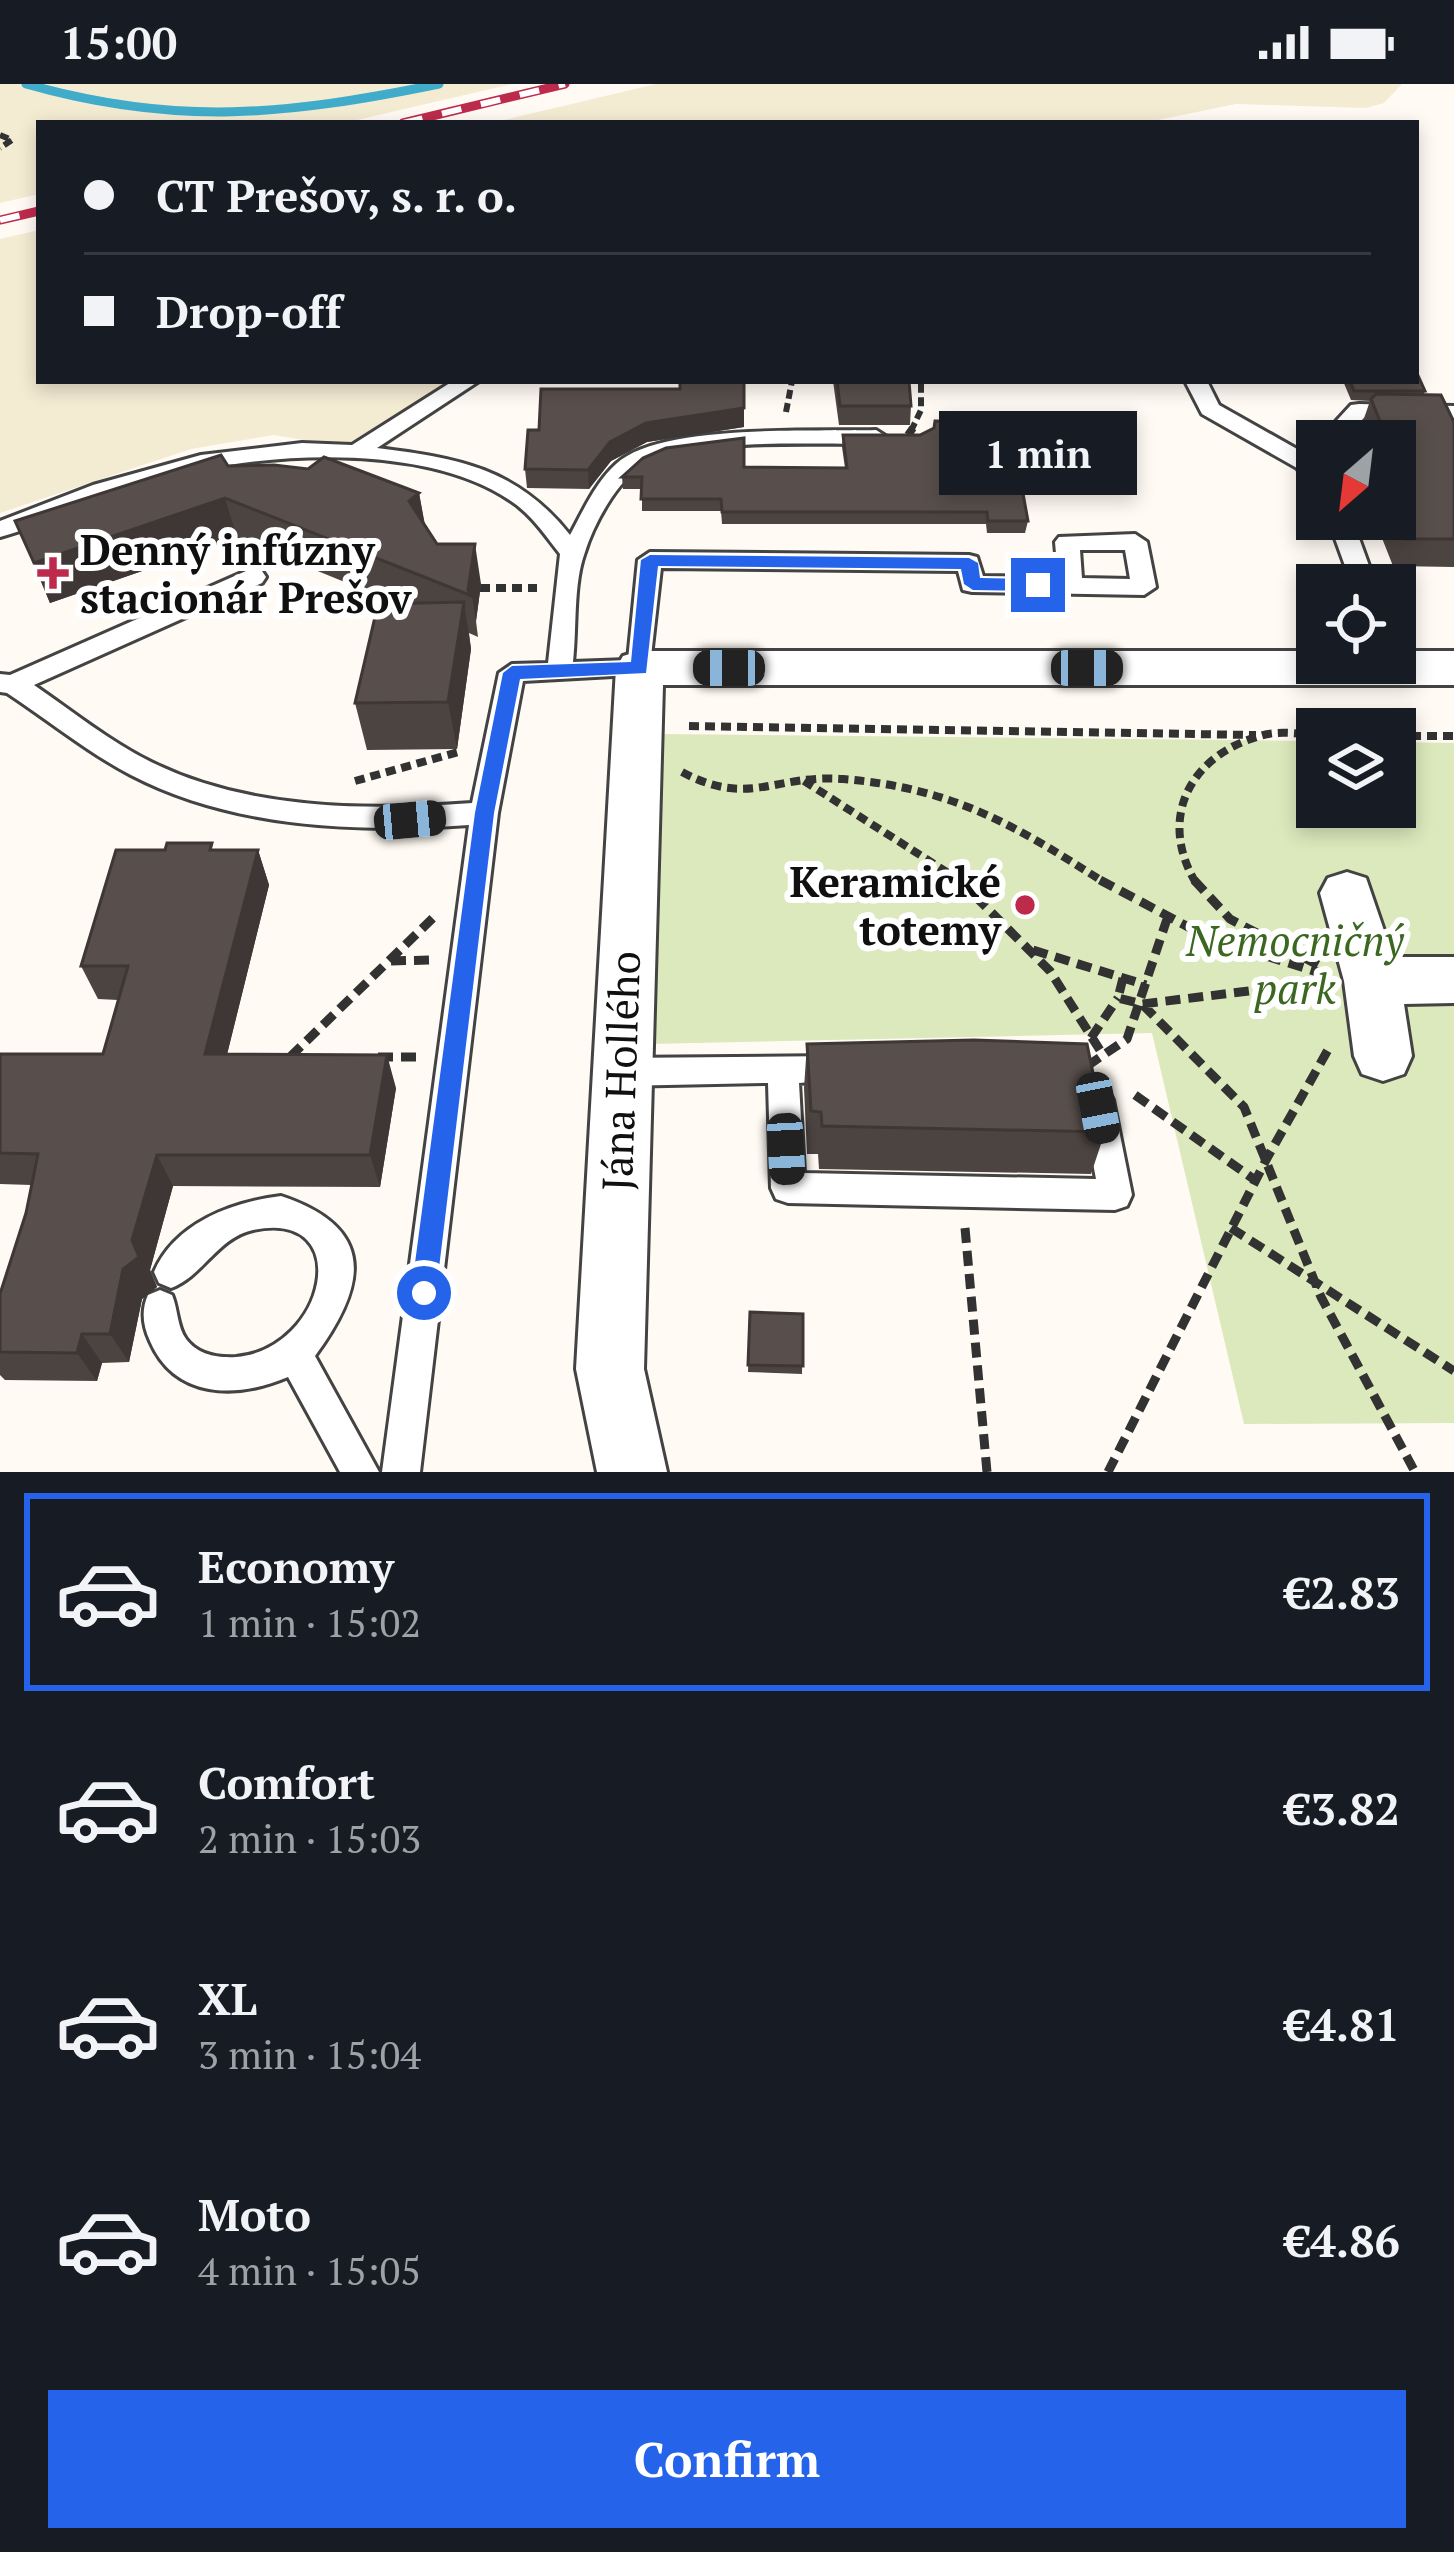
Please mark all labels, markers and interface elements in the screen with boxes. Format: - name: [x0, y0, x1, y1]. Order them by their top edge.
- text: 15:00: [60, 12, 177, 72]
- text: CT Prešov, s. r. o.: [156, 165, 517, 225]
- text: Drop-off: [156, 281, 342, 341]
- callout: 1 min: [939, 411, 1137, 495]
- north arrow: [1296, 420, 1416, 540]
- map controls: [1296, 420, 1416, 828]
- text: 1 min: [985, 427, 1091, 479]
- place label: Denný infúzny stacionár Prešov: [80, 521, 413, 625]
- marker: Denný infúzny stacionár Prešov: [37, 557, 69, 589]
- route end: [1011, 558, 1065, 612]
- button: locate: [1296, 564, 1416, 684]
- car: [693, 650, 765, 686]
- car: [1051, 650, 1123, 686]
- button: layers: [1296, 708, 1416, 828]
- car: [373, 799, 447, 841]
- place label: Keramické totemy: [789, 853, 1002, 957]
- marker: Keramické totemy: [1012, 892, 1038, 918]
- park label: Nemocničný park: [1185, 912, 1405, 1016]
- street label: Jána Hollého: [588, 950, 652, 1192]
- car: [1073, 1069, 1123, 1147]
- car: [766, 1112, 806, 1186]
- route start: [397, 1266, 451, 1320]
- text: Economy: [198, 1536, 394, 1596]
- icon: car: [54, 1538, 162, 1646]
- text: €2.83: [1285, 1562, 1400, 1622]
- text: 1 min · 15:02: [198, 1596, 421, 1648]
- text: Comfort: [198, 1752, 375, 1812]
- icon: car: [54, 1754, 162, 1862]
- text: €3.82: [1285, 1778, 1400, 1838]
- text: 2 min · 15:03: [198, 1812, 421, 1864]
- text: XL: [198, 1968, 257, 2028]
- icon: car: [54, 1970, 162, 2078]
- text: €4.81: [1285, 1994, 1400, 2054]
- text: 3 min · 15:04: [198, 2028, 421, 2080]
- text: Moto: [198, 2184, 311, 2244]
- icon: car: [54, 2186, 162, 2294]
- text: €4.86: [1285, 2210, 1400, 2270]
- text: 4 min · 15:05: [198, 2244, 421, 2296]
- button: Confirm: [48, 2390, 1406, 2528]

